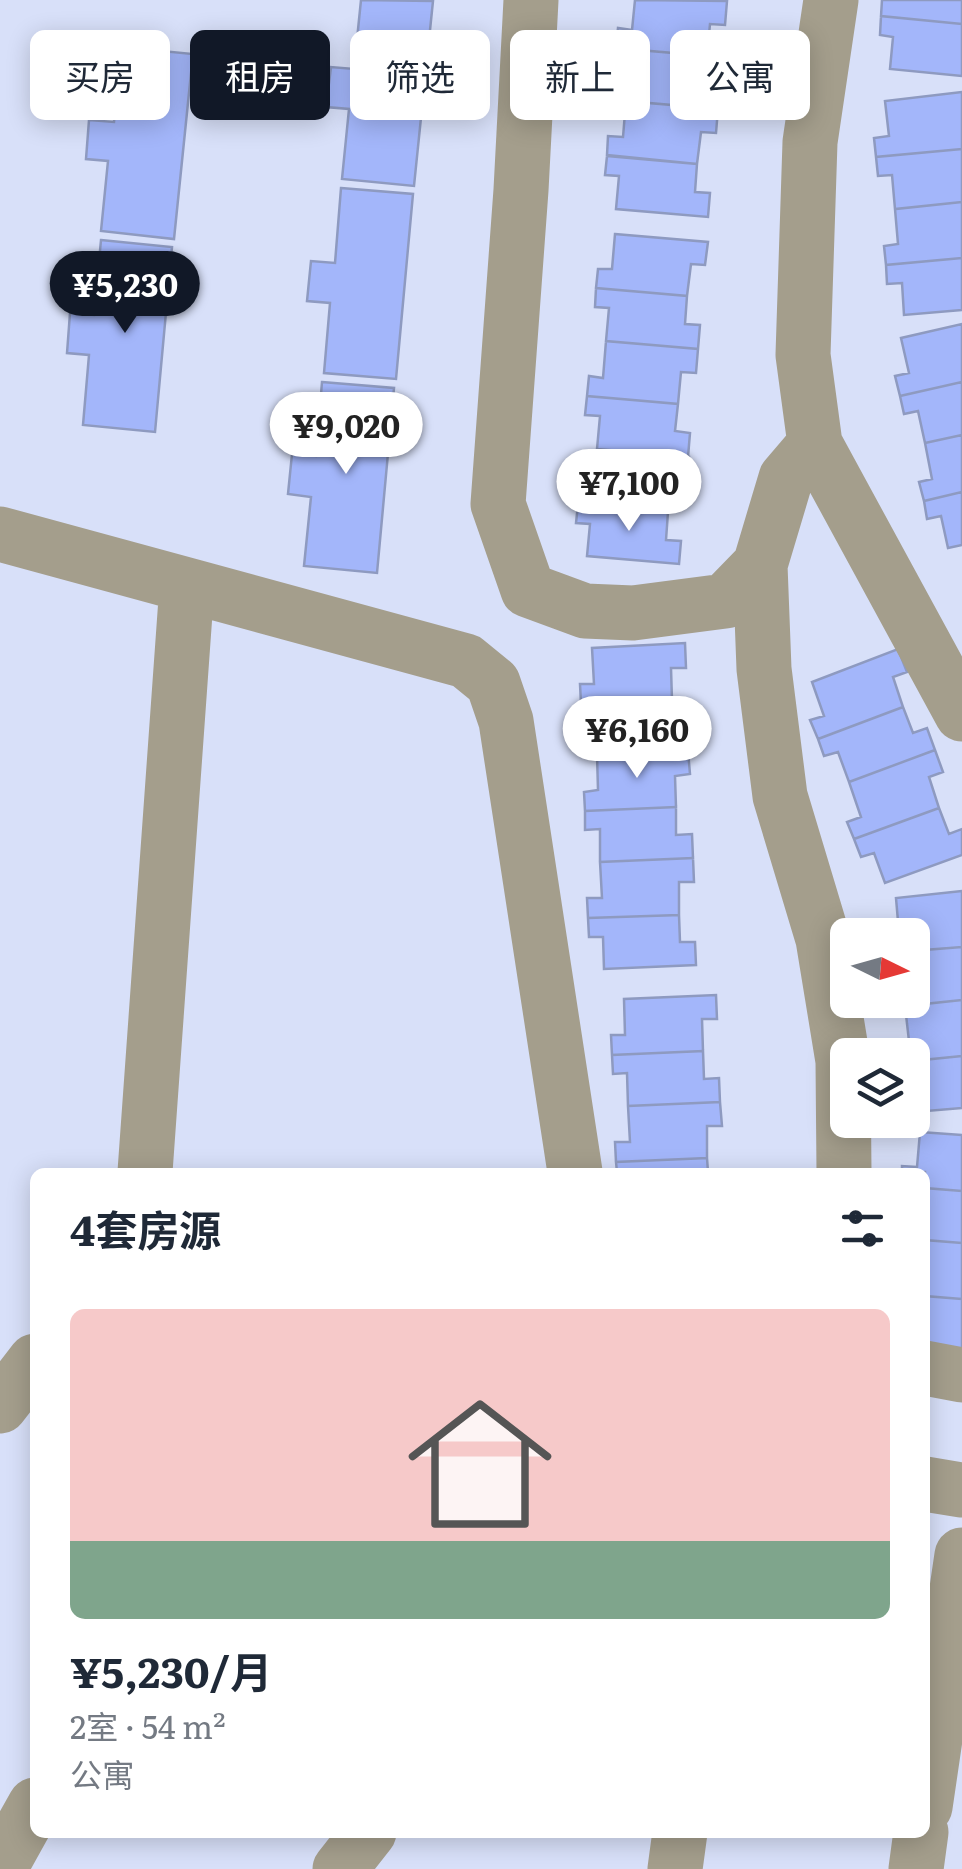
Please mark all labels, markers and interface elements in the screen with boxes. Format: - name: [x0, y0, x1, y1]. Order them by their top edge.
- chip: 买房: [30, 30, 170, 120]
- chip: 租房: [190, 30, 330, 120]
- chip: 筛选: [350, 30, 490, 120]
- chip: 新上: [510, 30, 650, 120]
- chip: 公寓: [670, 30, 810, 120]
- pin: ¥5,230: [44, 251, 206, 336]
- text: ¥5,230: [72, 259, 178, 307]
- pin: ¥9,020: [265, 392, 427, 477]
- text: ¥9,020: [292, 400, 400, 448]
- pin: ¥7,100: [548, 449, 710, 534]
- text: ¥7,100: [578, 457, 680, 505]
- pin: ¥6,160: [556, 696, 718, 781]
- text: ¥6,160: [585, 704, 689, 752]
- north arrow: [830, 918, 930, 1018]
- map controls: [830, 918, 930, 1138]
- button: layers: [830, 1038, 930, 1138]
- text: 4套房源: [70, 1197, 221, 1259]
- icon: filters: [835, 1201, 890, 1256]
- icon: home: [390, 1374, 570, 1554]
- text: ¥5,230/月: [70, 1639, 272, 1701]
- text: 2室 · 54 m²: [70, 1701, 226, 1749]
- text: 公寓: [70, 1749, 134, 1797]

